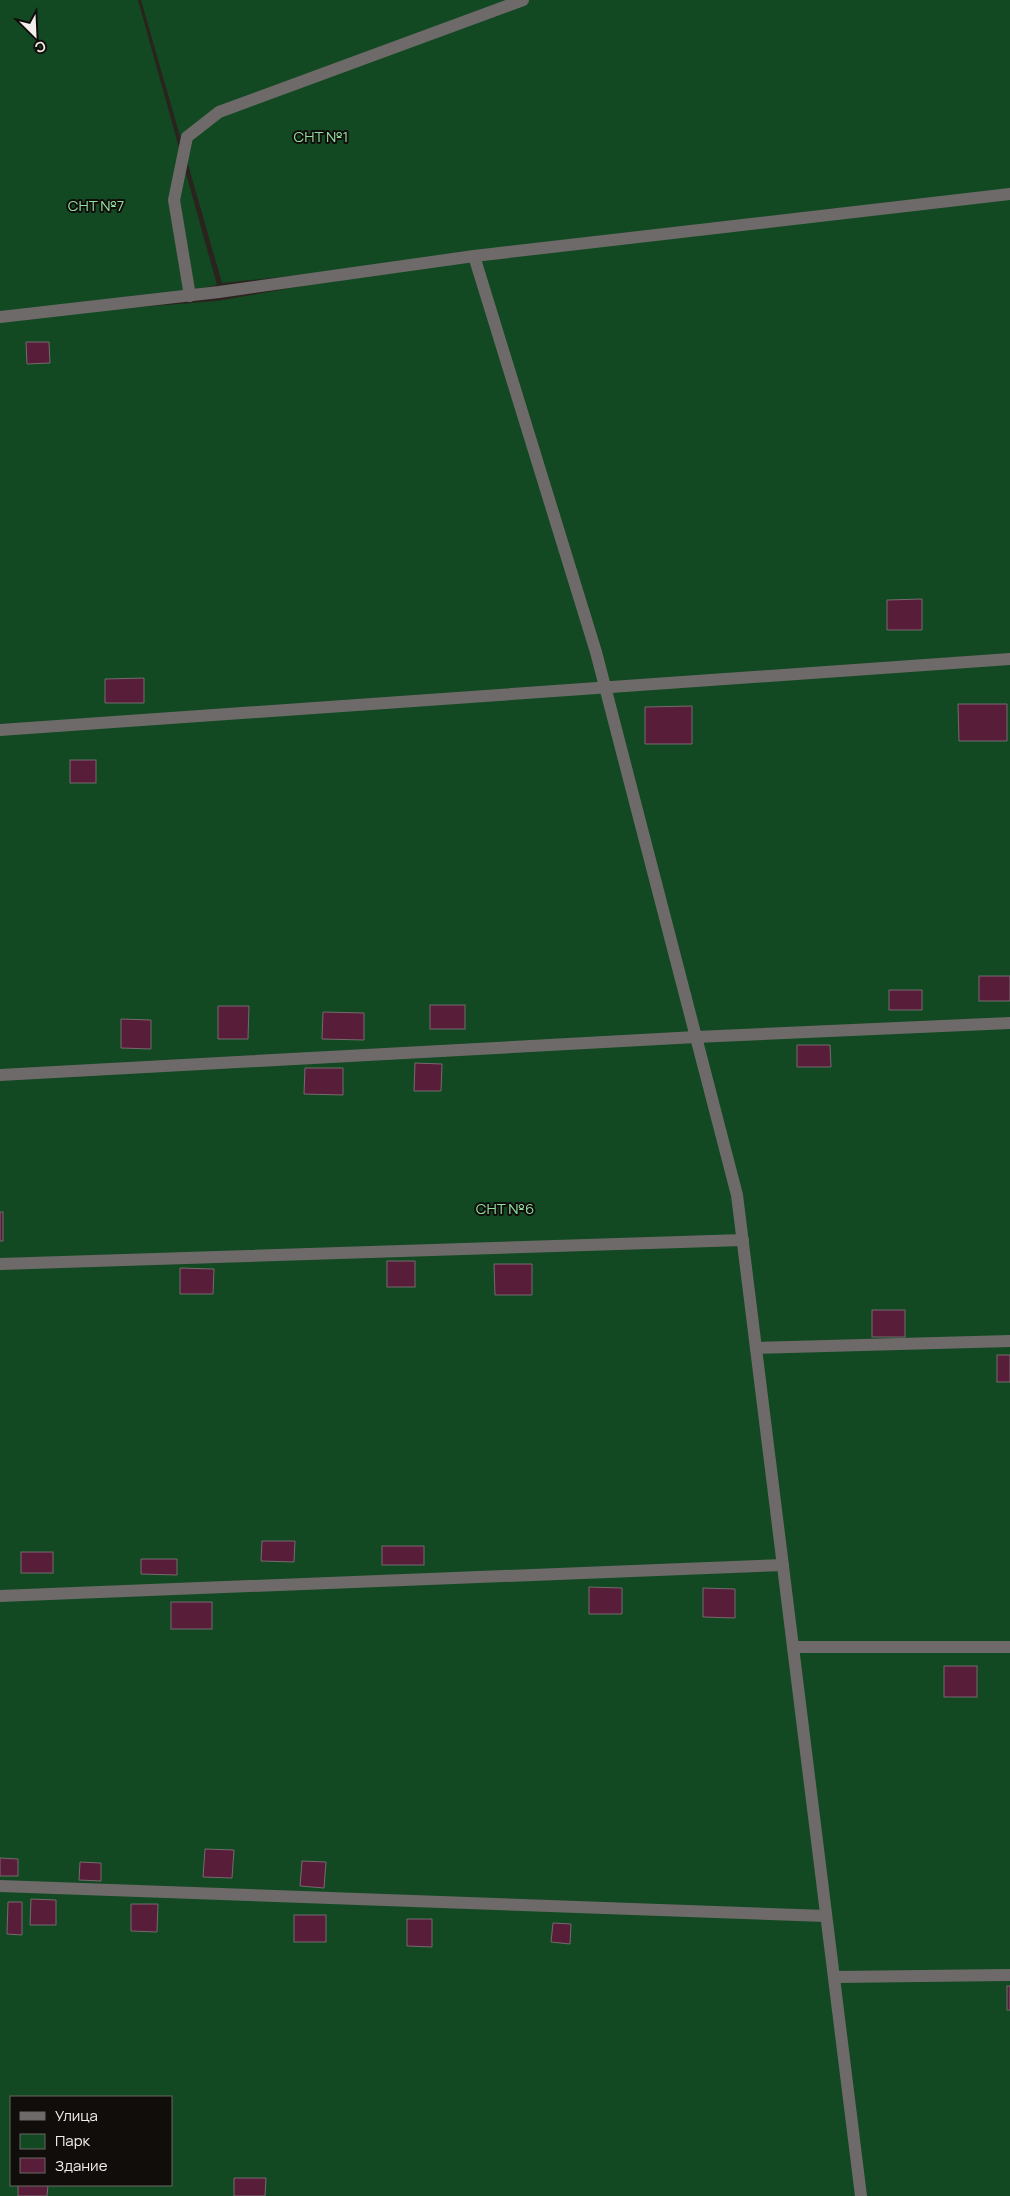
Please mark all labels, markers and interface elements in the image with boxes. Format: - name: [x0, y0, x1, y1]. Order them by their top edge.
- north arrow: [10, 10, 60, 60]
- text: С: [32, 37, 49, 58]
- park label: СНТ №1: [294, 126, 348, 147]
- park label: СНТ №7: [68, 195, 124, 216]
- park label: СНТ №6: [476, 1198, 534, 1219]
- legend: [10, 2096, 172, 2186]
- text: Улица: [55, 2105, 98, 2126]
- text: Парк: [55, 2130, 91, 2151]
- text: Здание: [55, 2155, 108, 2176]

